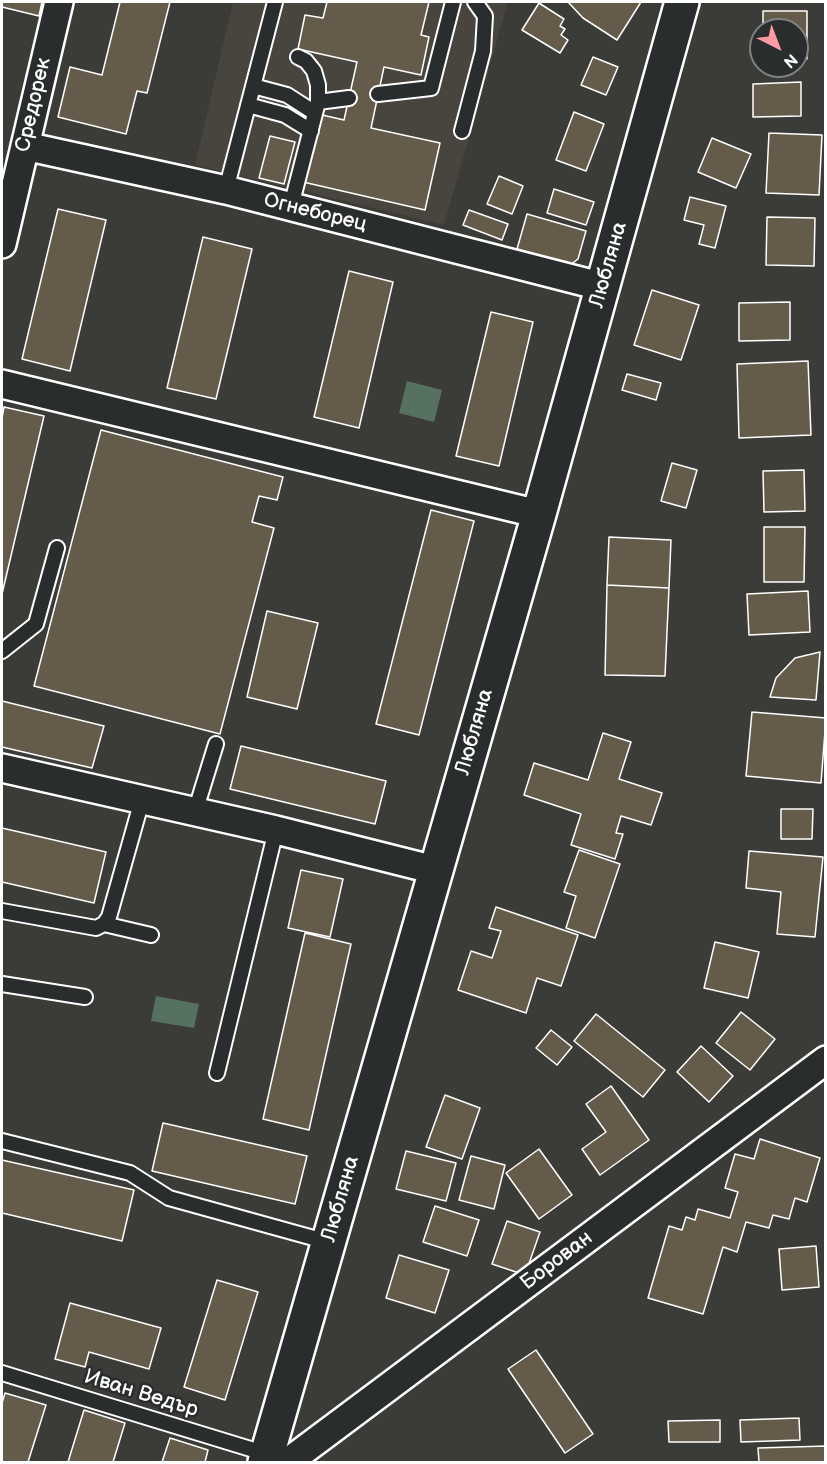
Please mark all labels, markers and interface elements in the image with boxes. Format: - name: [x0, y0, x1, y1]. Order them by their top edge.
- north arrow: [749, 18, 809, 78]
- text: N: [779, 49, 801, 71]
- street label: Средорек: [11, 55, 57, 155]
- street label: Огнеборец: [261, 188, 369, 238]
- street label: Любляна: [585, 219, 633, 311]
- street label: Любляна: [451, 686, 499, 778]
- street label: Любляна: [317, 1153, 365, 1245]
- street label: Борован: [516, 1226, 598, 1296]
- street label: Иван Ведър: [81, 1365, 201, 1423]

